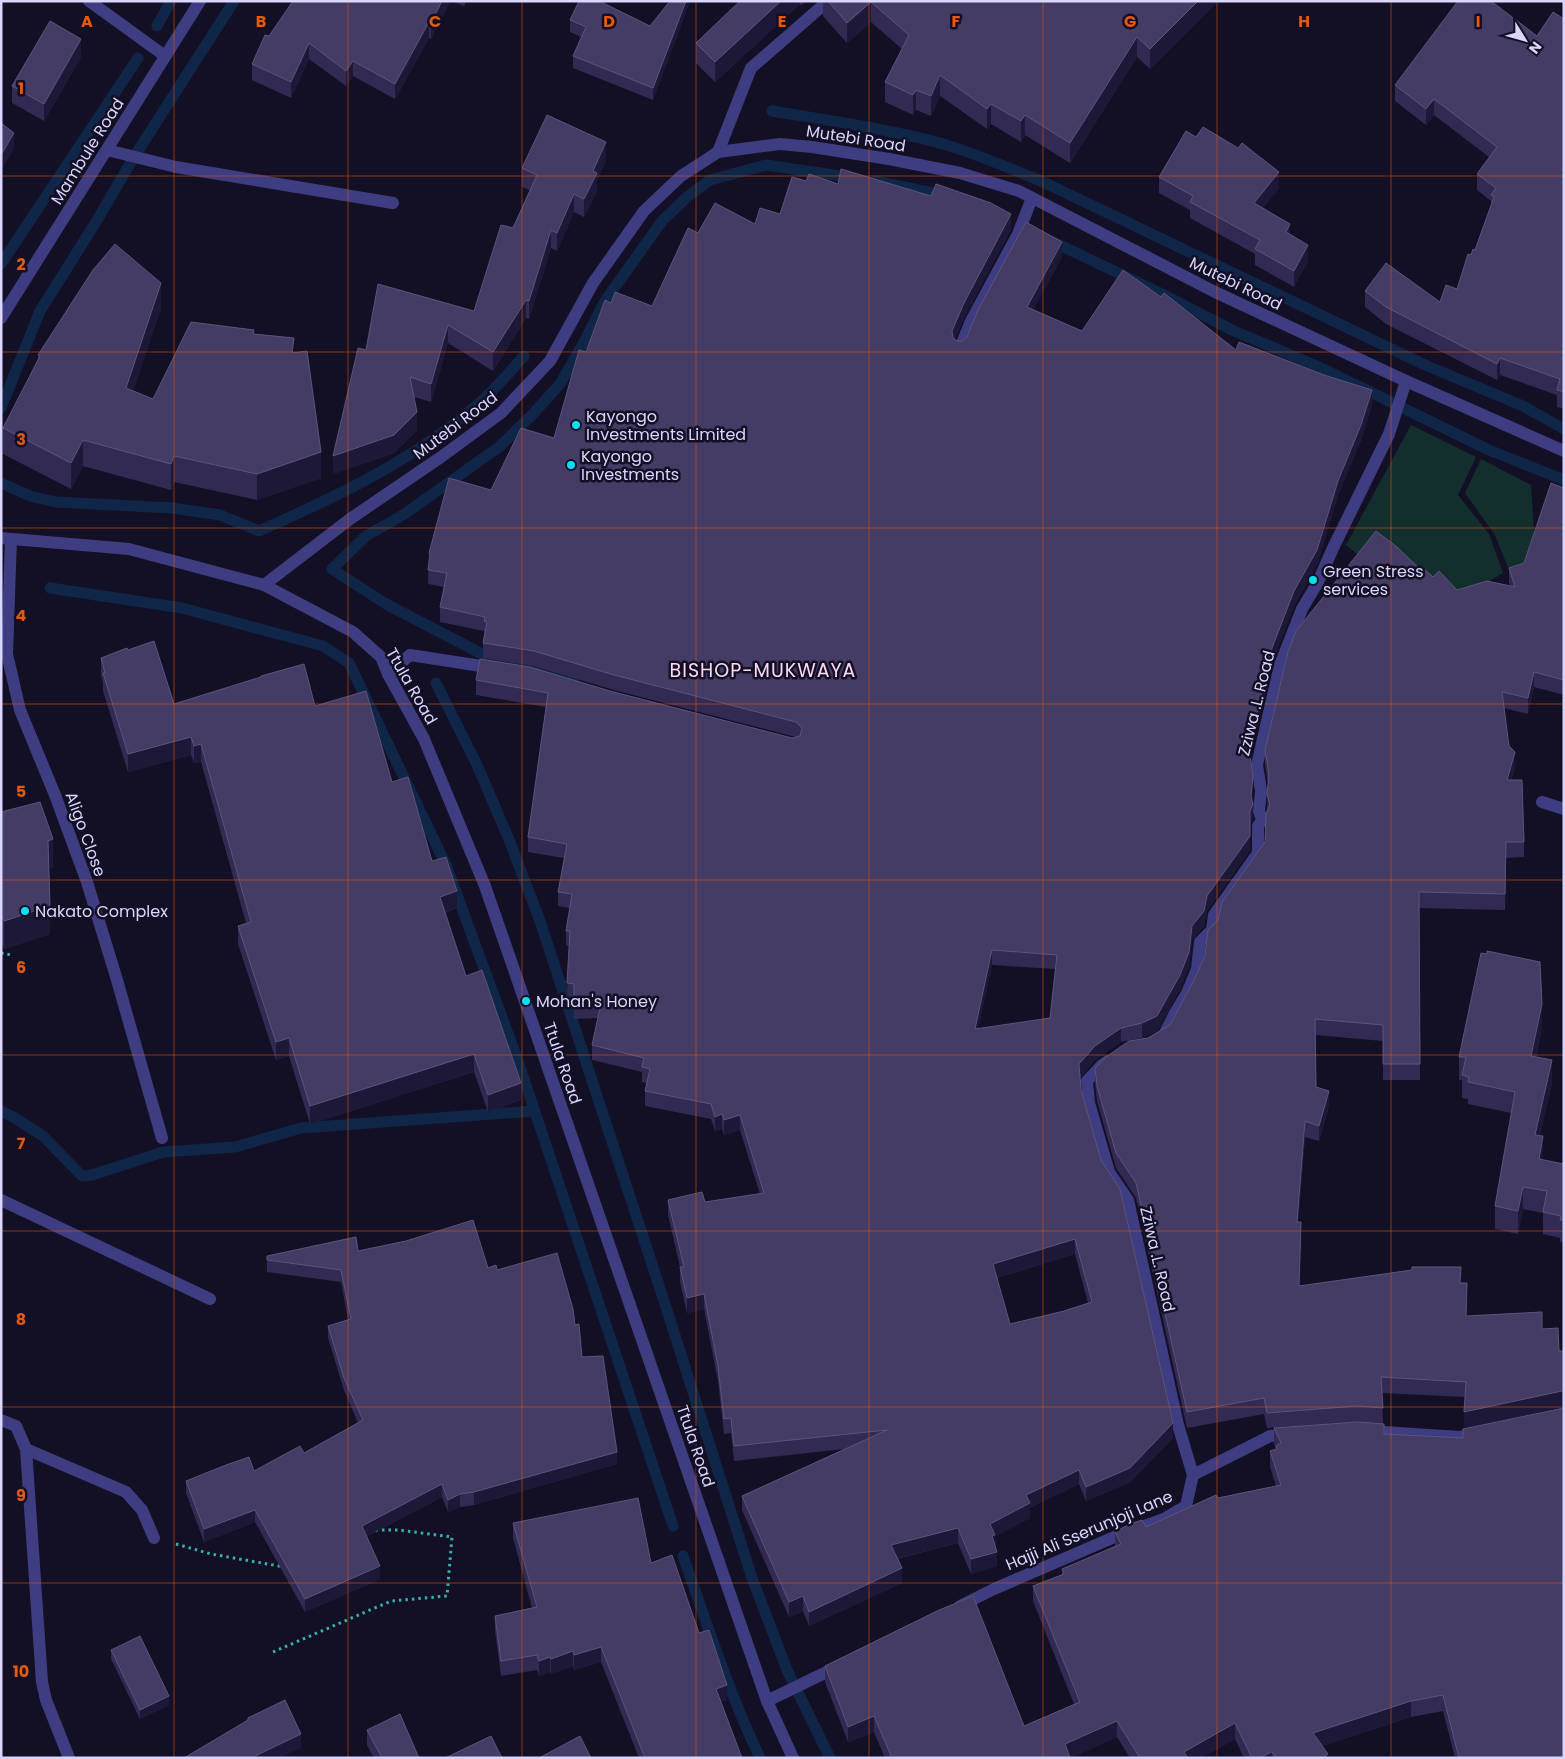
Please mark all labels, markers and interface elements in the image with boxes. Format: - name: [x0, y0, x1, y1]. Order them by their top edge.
- text: A: [81, 10, 93, 33]
- text: B: [256, 10, 266, 33]
- text: C: [429, 10, 441, 33]
- text: D: [603, 10, 615, 33]
- text: E: [778, 10, 786, 33]
- text: F: [952, 10, 961, 33]
- text: G: [1124, 10, 1136, 33]
- text: H: [1298, 10, 1310, 33]
- text: I: [1476, 10, 1480, 33]
- north arrow: [1500, 15, 1550, 65]
- text: N: [1524, 38, 1547, 58]
- text: 1: [18, 77, 24, 100]
- street label: Mambule Road: [45, 93, 129, 209]
- street label: Mutebi Road: [805, 119, 907, 158]
- street label: Mutebi Road: [1186, 251, 1286, 316]
- text: 2: [16, 253, 26, 276]
- street label: Mutebi Road: [408, 386, 502, 465]
- place label: Kayongo Investments Limited: [586, 405, 746, 446]
- marker: Kayongo Investments Limited: [570, 419, 582, 431]
- text: 3: [16, 428, 26, 451]
- place label: Kayongo Investments: [581, 445, 679, 486]
- marker: Kayongo Investments: [565, 459, 577, 471]
- place label: Green Stress services: [1323, 560, 1424, 601]
- marker: Green Stress services: [1307, 574, 1319, 586]
- text: 4: [16, 604, 27, 627]
- street label: Ttula Road: [380, 644, 443, 729]
- street label: Zziwa .L. Road: [1232, 648, 1281, 758]
- district label: BISHOP-MUKWAYA: [670, 657, 856, 684]
- text: 5: [16, 780, 26, 803]
- street label: Aligo Close: [60, 789, 112, 880]
- place label: Nakato Complex: [35, 900, 168, 923]
- marker: Nakato Complex: [19, 905, 31, 917]
- text: 6: [16, 956, 26, 979]
- place label: Mohan's Honey: [536, 990, 657, 1013]
- marker: Mohan's Honey: [520, 995, 532, 1007]
- street label: Ttula Road: [538, 1019, 587, 1107]
- text: 7: [17, 1132, 26, 1155]
- street label: Zziwa .L. Road: [1134, 1204, 1181, 1314]
- text: 8: [16, 1308, 26, 1331]
- street label: Ttula Road: [671, 1402, 720, 1490]
- text: 9: [16, 1484, 26, 1507]
- street label: Hajji Ali Sserunjoji Lane: [1002, 1485, 1176, 1576]
- text: 10: [13, 1660, 29, 1683]

